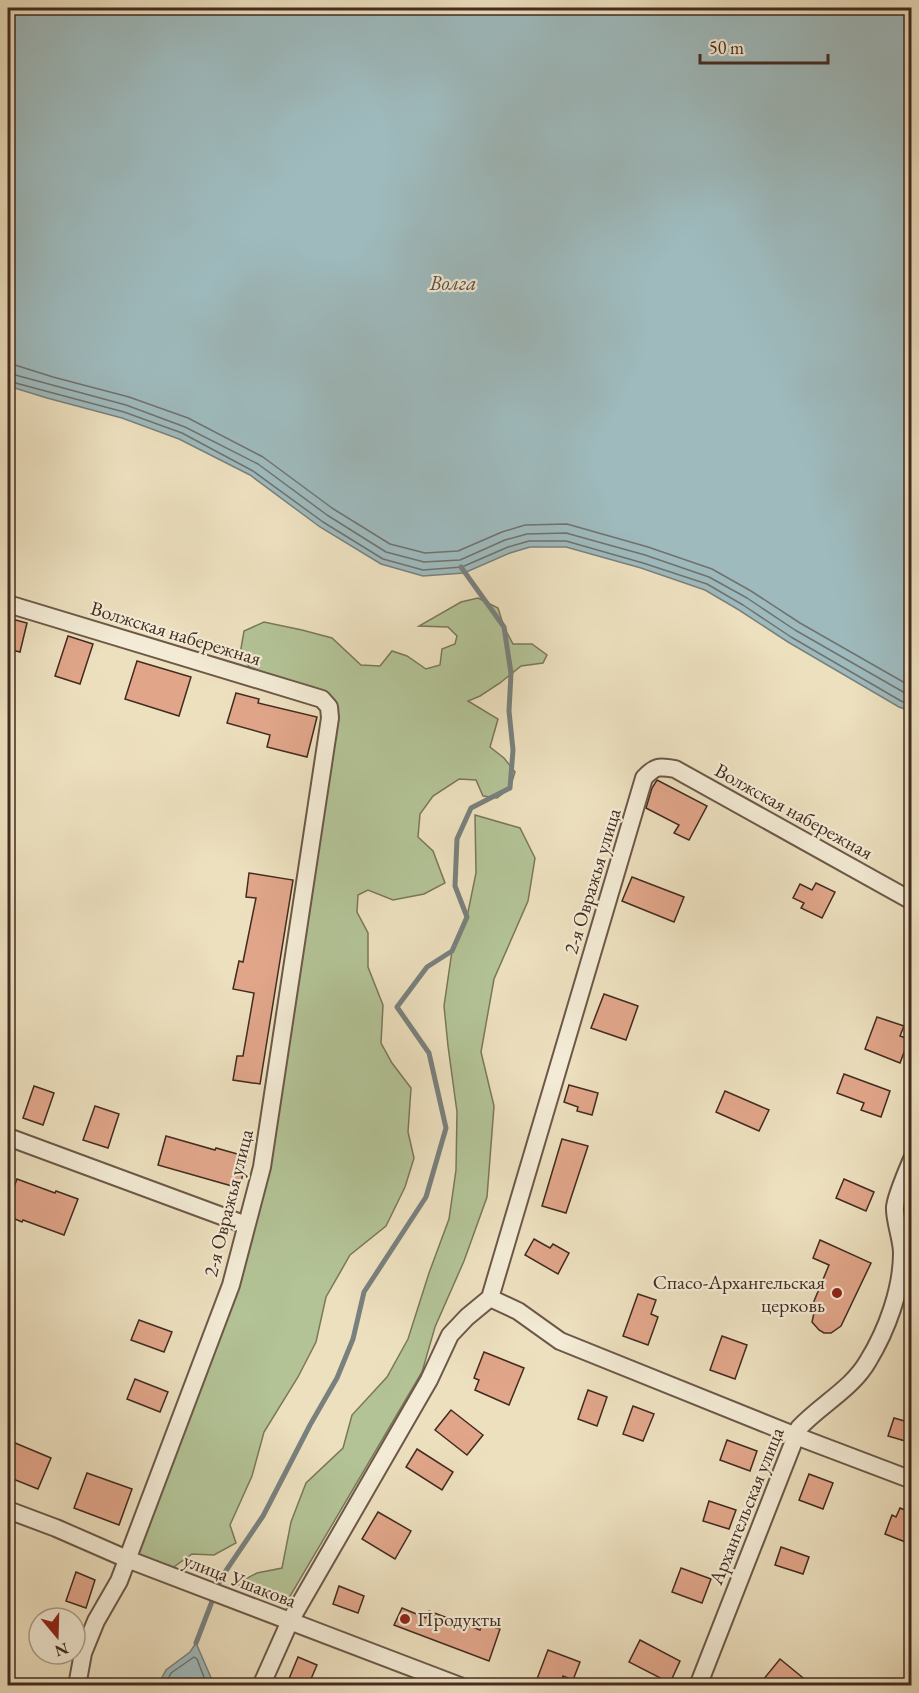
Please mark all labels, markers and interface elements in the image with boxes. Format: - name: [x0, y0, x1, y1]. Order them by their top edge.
- scale bar: [700, 27, 828, 65]
- text: 50 m: [709, 36, 744, 59]
- water label: Волга: [429, 269, 476, 296]
- street label: Волжская набережная: [88, 595, 264, 671]
- street label: Волжская набережная: [710, 757, 878, 865]
- street label: 2-я Овражья улица: [557, 805, 627, 957]
- street label: 2-я Овражья улица: [197, 1127, 259, 1279]
- place label: Спасо-Архангельская церковь: [653, 1269, 825, 1318]
- marker: Спасо-Архангельская церковь: [830, 1286, 844, 1300]
- street label: Архангельская улица: [702, 1423, 789, 1589]
- street label: улица Ушакова: [180, 1547, 300, 1613]
- north arrow: [27, 1606, 87, 1666]
- place label: Продукты: [417, 1606, 501, 1632]
- marker: Продукты: [398, 1612, 412, 1626]
- text: N: [52, 1638, 71, 1662]

